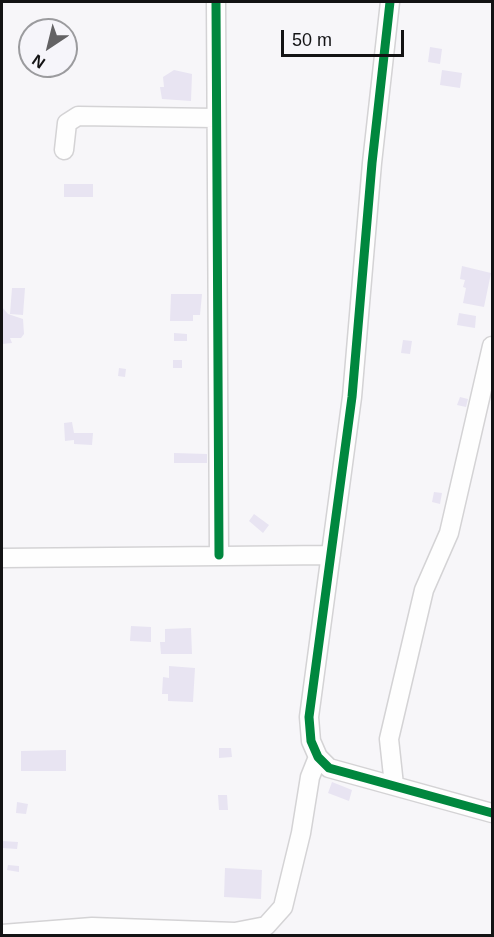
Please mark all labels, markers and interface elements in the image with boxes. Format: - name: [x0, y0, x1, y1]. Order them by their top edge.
- north arrow: [18, 18, 78, 78]
- scale bar: [284, 18, 407, 56]
- text: 50 m: [292, 30, 332, 50]
- text: N: [29, 51, 48, 72]

